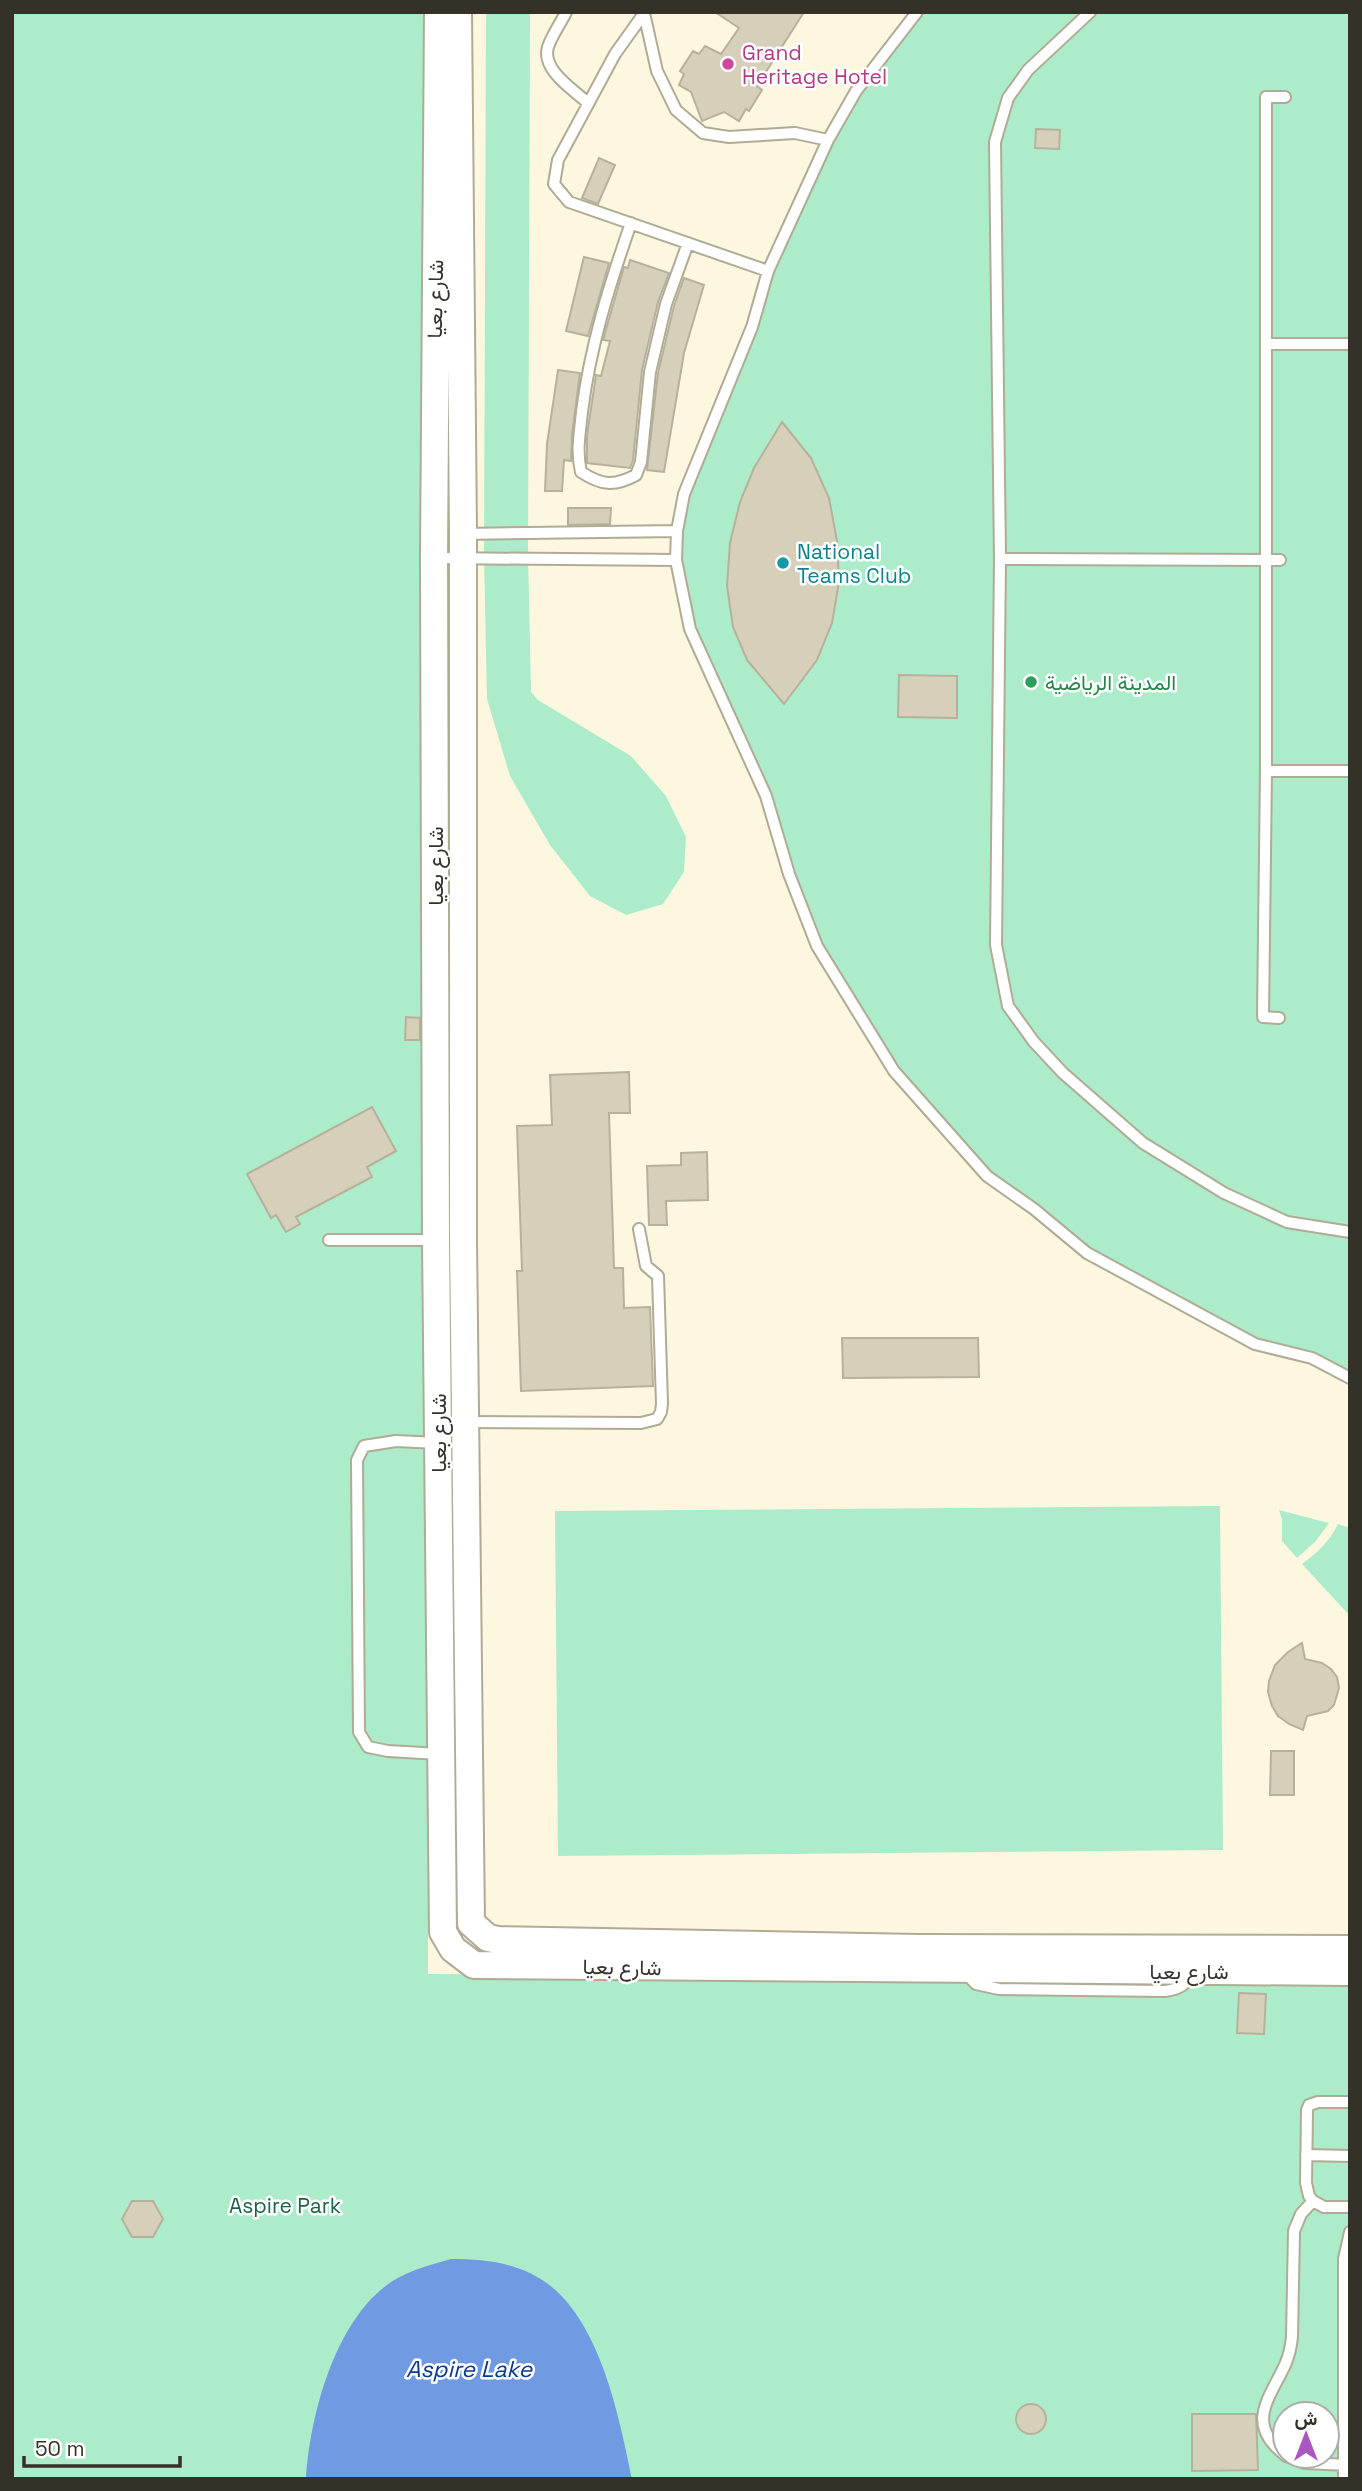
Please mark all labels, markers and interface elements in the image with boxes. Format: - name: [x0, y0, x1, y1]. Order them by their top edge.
- place label: Grand Heritage Hotel: [742, 39, 887, 90]
- marker: Grand Heritage Hotel: [720, 56, 736, 72]
- street label: شارع بعيا: [421, 259, 450, 339]
- place label: National Teams Club: [797, 538, 911, 589]
- marker: National Teams Club: [775, 555, 791, 571]
- place label: المدينة الرياضية: [1045, 669, 1176, 696]
- marker: المدينة الرياضية: [1023, 674, 1039, 690]
- street label: شارع بعيا: [422, 827, 450, 905]
- street label: شارع بعيا: [425, 1394, 453, 1472]
- street label: شارع بعيا: [582, 1953, 662, 1982]
- street label: شارع بعيا: [1150, 1958, 1228, 1986]
- park label: Aspire Park: [229, 2192, 341, 2219]
- water label: Aspire Lake: [406, 2354, 533, 2384]
- north arrow: [1271, 2400, 1341, 2470]
- text: ش: [1295, 2406, 1318, 2431]
- scale bar: [24, 2424, 180, 2468]
- text: 50 m: [35, 2435, 85, 2462]

